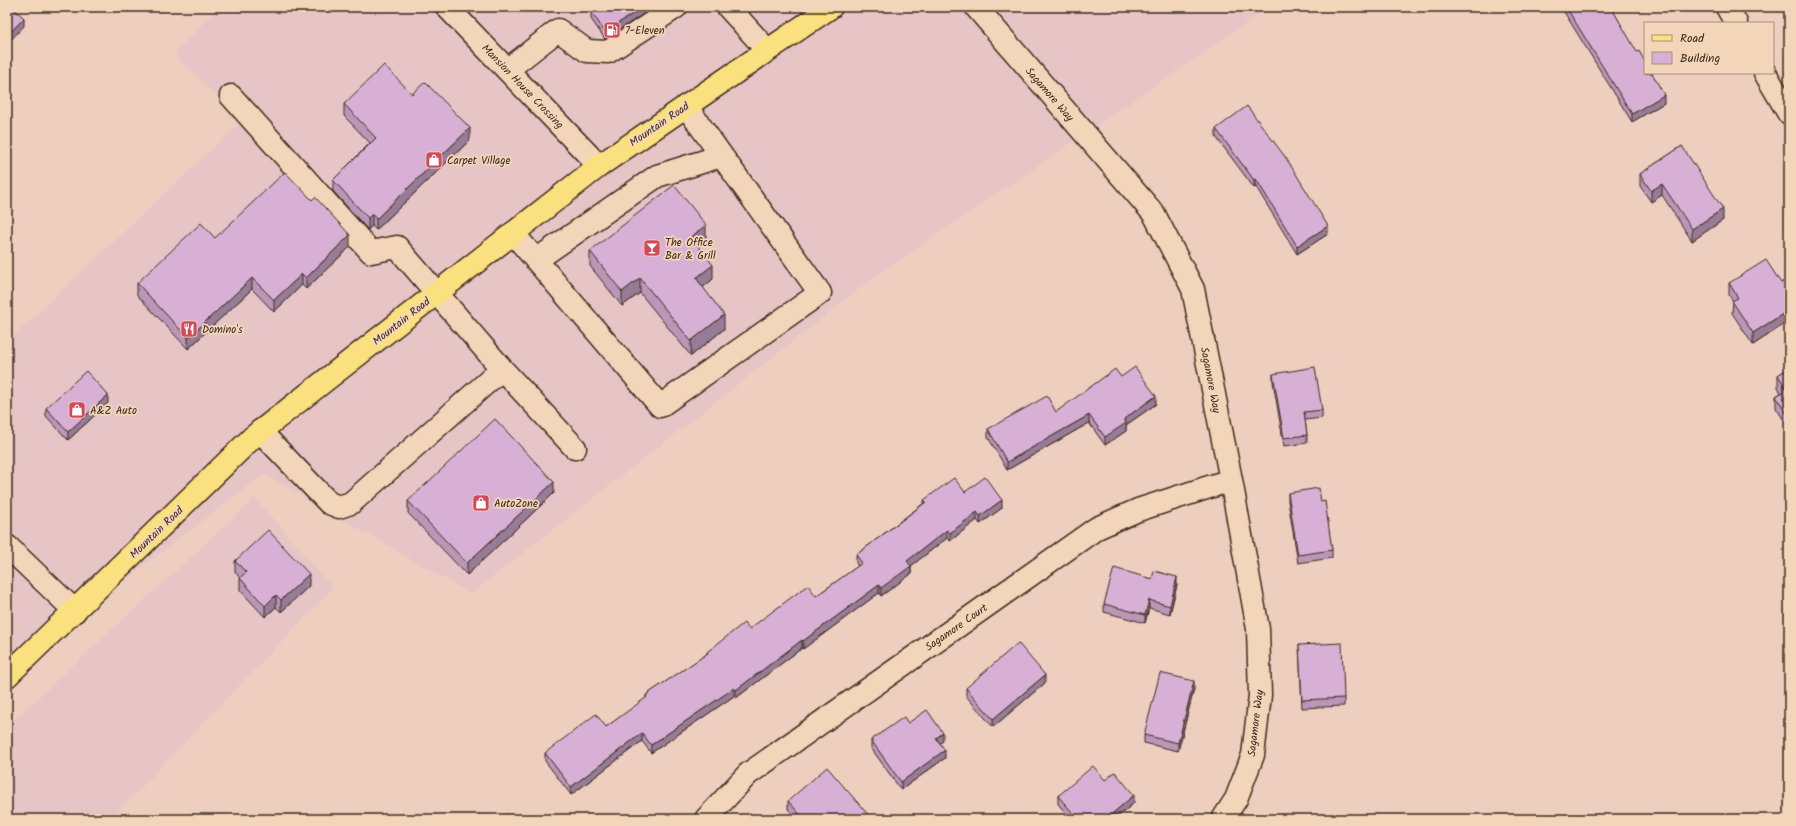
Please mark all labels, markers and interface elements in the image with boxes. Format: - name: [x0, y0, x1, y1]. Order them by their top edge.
- fuel station icon: 7-Eleven: [602, 20, 622, 40]
- place label: 7-Eleven: [625, 22, 665, 40]
- legend: [1644, 22, 1774, 74]
- text: Road: [1680, 29, 1705, 48]
- street label: Mansion House Crossing: [477, 40, 568, 133]
- text: Building: [1680, 49, 1720, 68]
- street label: Sagamore Way: [1020, 63, 1079, 126]
- street label: Mountain Road: [626, 98, 694, 152]
- shop icon: Carpet Village: [424, 150, 444, 170]
- place label: Carpet Village: [447, 152, 511, 170]
- place label: The Office Bar & Grill: [665, 234, 716, 265]
- bar icon: The Office Bar & Grill: [642, 238, 662, 258]
- street label: Mountain Road: [369, 293, 435, 350]
- restaurant icon: Domino's: [179, 319, 199, 339]
- place label: Domino's: [202, 321, 243, 339]
- street label: Sagamore Way: [1195, 346, 1225, 416]
- shop icon: A&Z Auto: [67, 400, 87, 420]
- place label: A&Z Auto: [90, 402, 137, 420]
- shop icon: AutoZone: [471, 493, 491, 513]
- place label: AutoZone: [494, 495, 538, 513]
- street label: Mountain Road: [126, 502, 188, 563]
- street label: Sagamore Court: [922, 599, 992, 656]
- street label: Sagamore Way: [1243, 688, 1269, 757]

